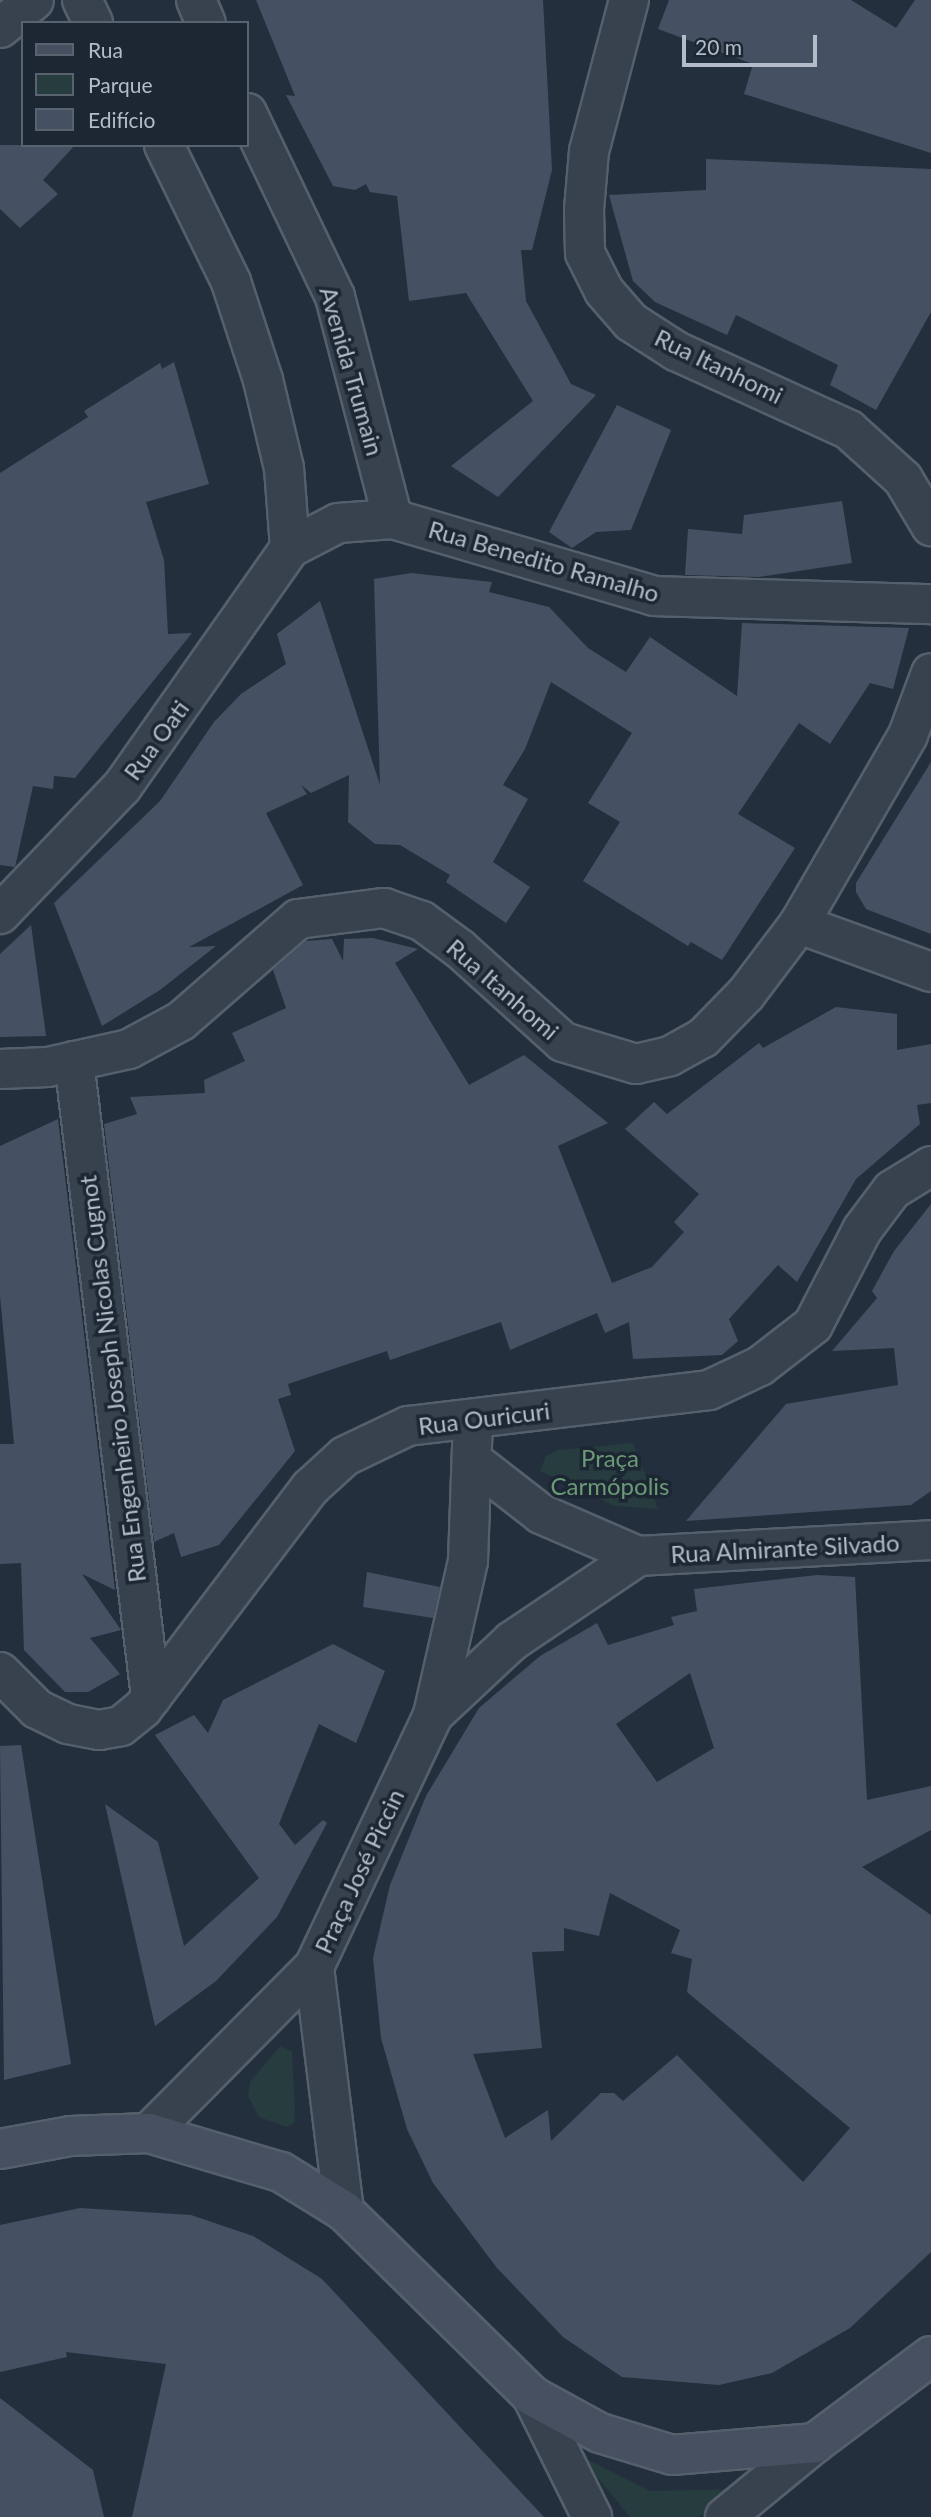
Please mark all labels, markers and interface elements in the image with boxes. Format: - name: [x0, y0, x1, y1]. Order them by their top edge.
- legend: [21, 21, 248, 147]
- scale bar: [686, 21, 821, 65]
- text: 20 m: [695, 34, 742, 59]
- text: Rua: [88, 37, 123, 62]
- text: Parque: [88, 72, 153, 97]
- text: Edifício: [88, 107, 155, 132]
- street label: Avenida Trumain: [314, 283, 390, 459]
- street label: Rua Itanhomi: [650, 323, 788, 409]
- street label: Rua Benedito Ramalho: [425, 514, 663, 608]
- street label: Rua Oati: [117, 695, 195, 785]
- street label: Rua Itanhomi: [441, 933, 565, 1045]
- street label: Rua Engenheiro Joseph Nicolas Cugnot: [73, 1174, 151, 1584]
- street label: Rua Ouricuri: [417, 1396, 551, 1440]
- park label: Praça Carmópolis: [551, 1444, 669, 1500]
- street label: Rua Almirante Silvado: [669, 1528, 901, 1568]
- street label: Praça José Piccin: [308, 1784, 410, 1958]

